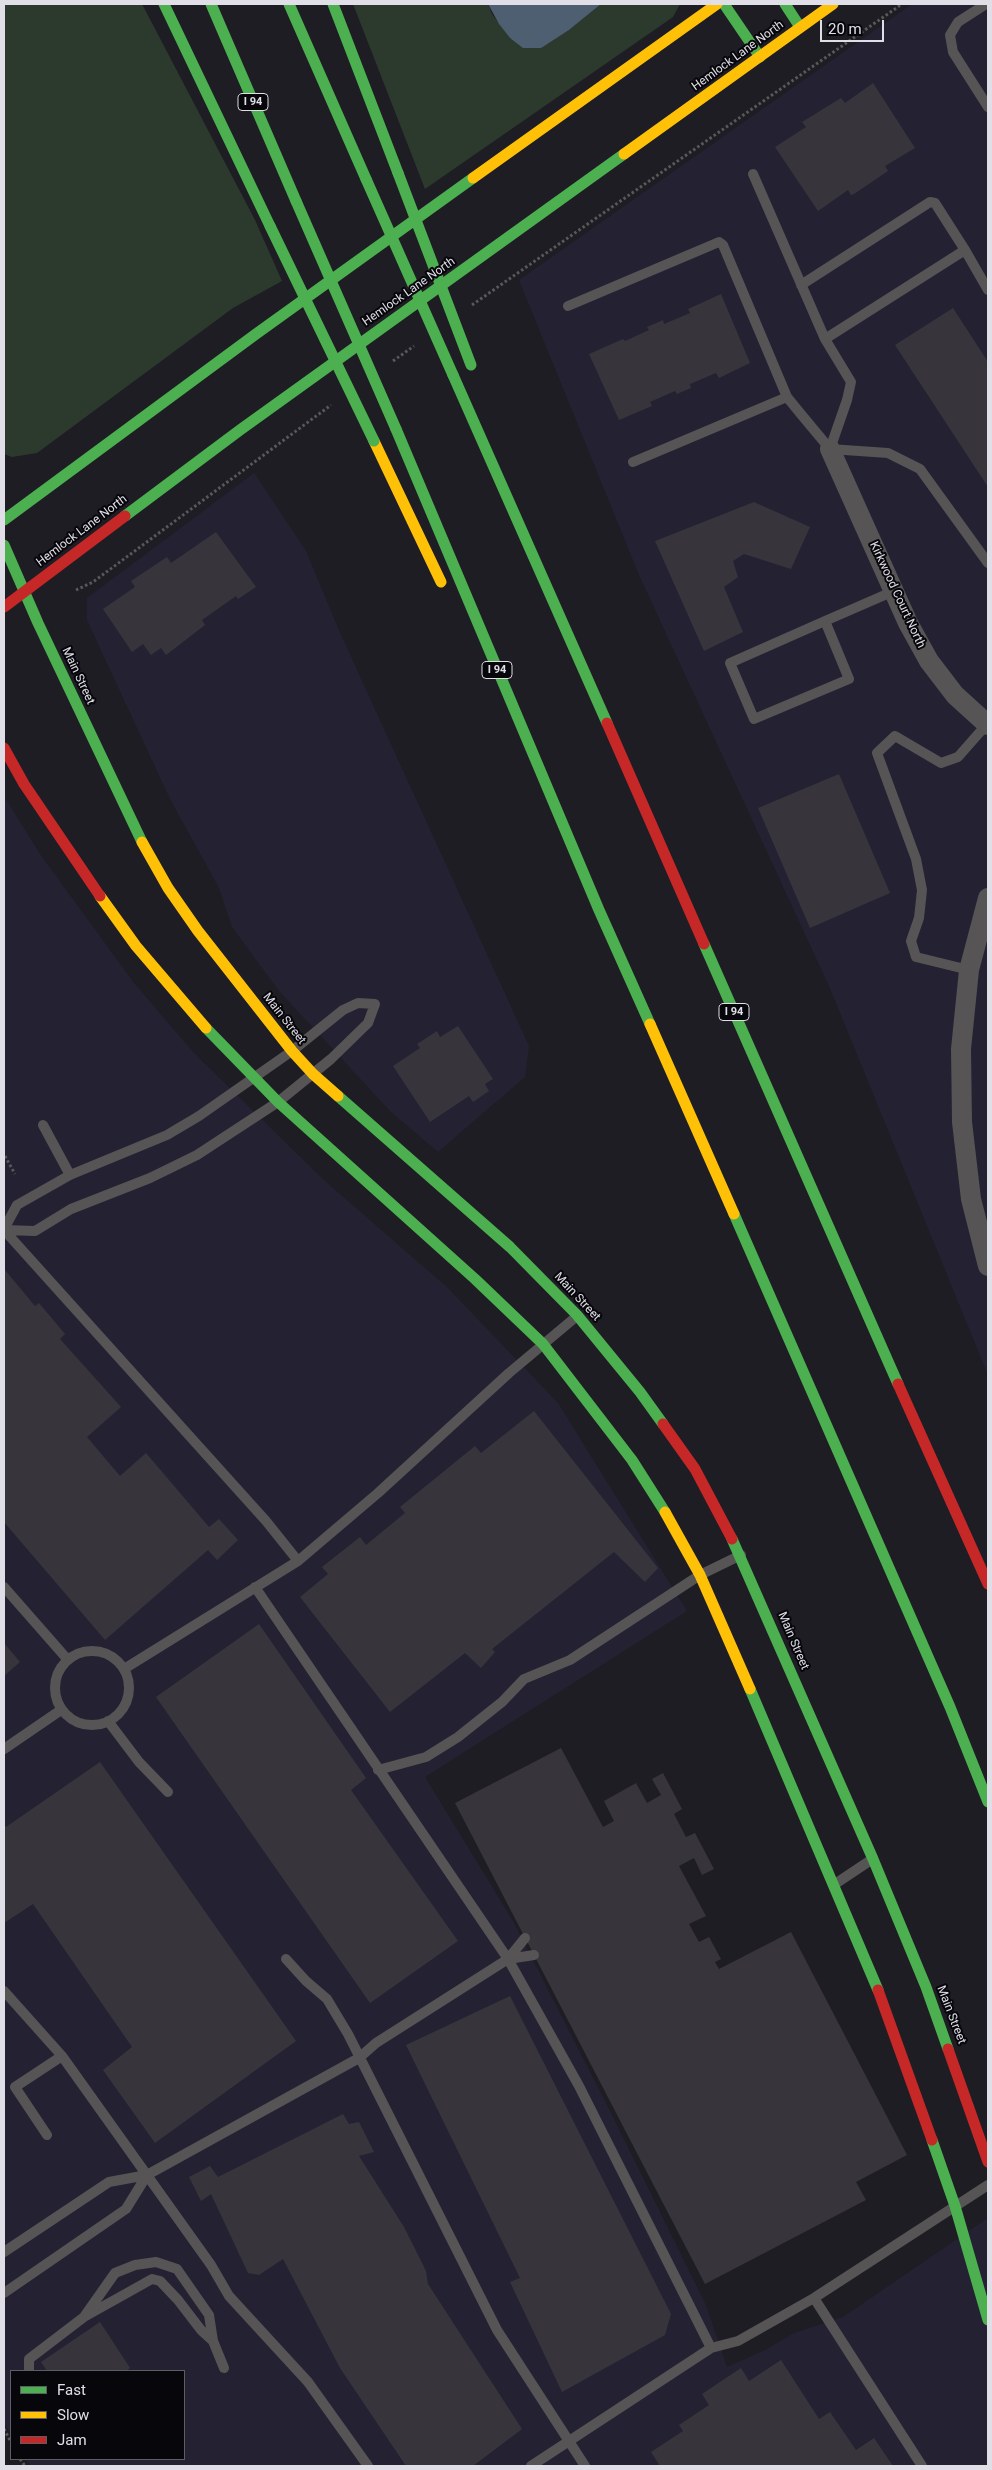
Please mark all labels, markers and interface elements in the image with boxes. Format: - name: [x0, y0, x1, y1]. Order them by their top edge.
- scale bar: [822, 10, 886, 42]
- street label: Hemlock Lane North: [689, 18, 787, 94]
- text: 20 m: [828, 20, 862, 38]
- road number: I 94: [238, 94, 268, 110]
- street label: Hemlock Lane North: [360, 255, 458, 329]
- street label: Hemlock Lane North: [34, 492, 130, 570]
- street label: Kirkwood Court North: [866, 539, 928, 651]
- street label: Main Street: [59, 645, 97, 707]
- road number: I 94: [482, 662, 512, 678]
- street label: Main Street: [259, 990, 309, 1048]
- road number: I 94: [719, 1004, 749, 1020]
- street label: Main Street: [551, 1270, 603, 1324]
- street label: Main Street: [774, 1610, 812, 1672]
- street label: Main Street: [933, 1984, 969, 2046]
- legend: [10, 2370, 185, 2460]
- text: Fast: [57, 2381, 86, 2399]
- text: Slow: [57, 2406, 89, 2424]
- text: Jam: [57, 2431, 87, 2449]

